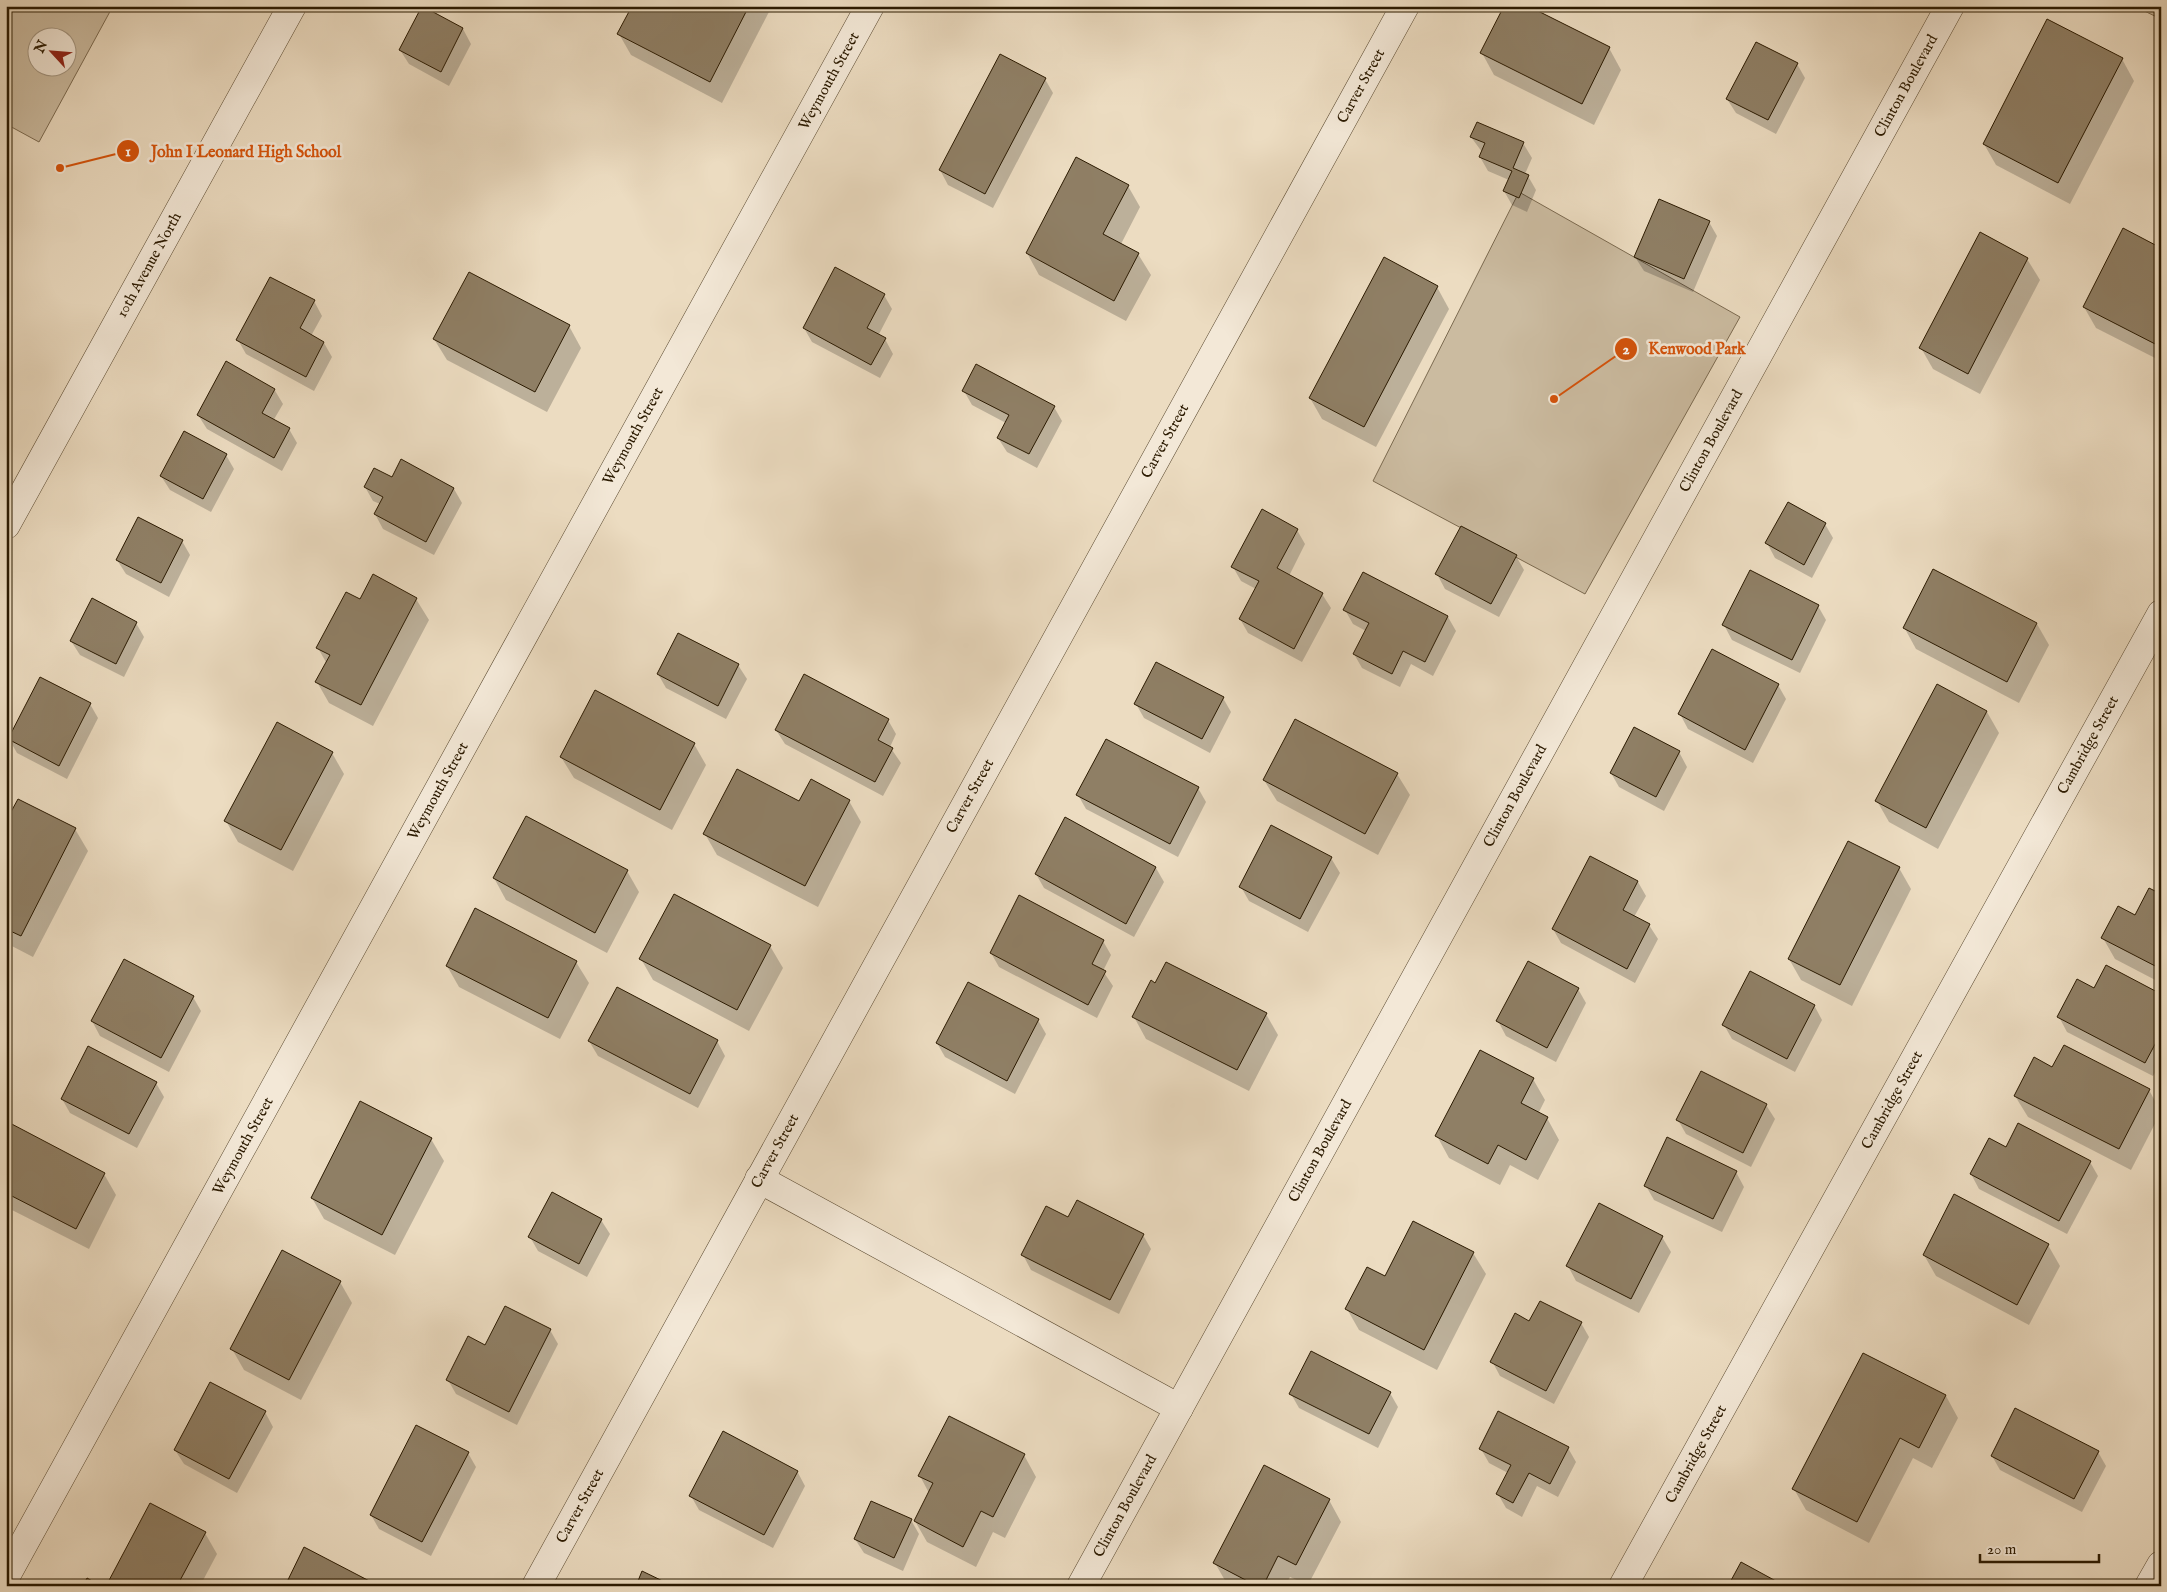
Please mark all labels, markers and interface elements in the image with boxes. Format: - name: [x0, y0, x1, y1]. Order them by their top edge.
- north arrow: [28, 28, 78, 78]
- street label: Weymouth Street: [794, 29, 864, 133]
- street label: Clinton Boulevard: [1870, 30, 1943, 141]
- text: N: [30, 37, 52, 57]
- street label: Carver Street: [1333, 45, 1389, 127]
- callout: John I Leonard High School: [116, 136, 351, 167]
- text: 1: [125, 142, 131, 161]
- text: John I Leonard High School: [149, 143, 342, 163]
- street label: 10th Avenue North: [112, 209, 186, 321]
- callout: Kenwood Park: [1614, 333, 1756, 364]
- text: 2: [1622, 340, 1630, 359]
- text: Kenwood Park: [1648, 340, 1746, 360]
- street label: Weymouth Street: [598, 384, 668, 488]
- street label: Clinton Boulevard: [1675, 385, 1748, 496]
- street label: Carver Street: [1137, 400, 1193, 482]
- street label: Cambridge Street: [2053, 692, 2123, 798]
- street label: Weymouth Street: [403, 739, 473, 843]
- street label: Clinton Boulevard: [1479, 740, 1552, 851]
- street label: Carver Street: [942, 755, 998, 837]
- street label: Cambridge Street: [1857, 1047, 1927, 1153]
- street label: Weymouth Street: [208, 1094, 278, 1198]
- street label: Clinton Boulevard: [1284, 1095, 1357, 1206]
- street label: Carver Street: [747, 1110, 803, 1192]
- street label: Cambridge Street: [1661, 1401, 1731, 1507]
- street label: Clinton Boulevard: [1089, 1450, 1162, 1561]
- street label: Carver Street: [552, 1465, 608, 1547]
- scale bar: [1980, 1532, 2098, 1564]
- text: 20 m: [1987, 1540, 2017, 1559]

